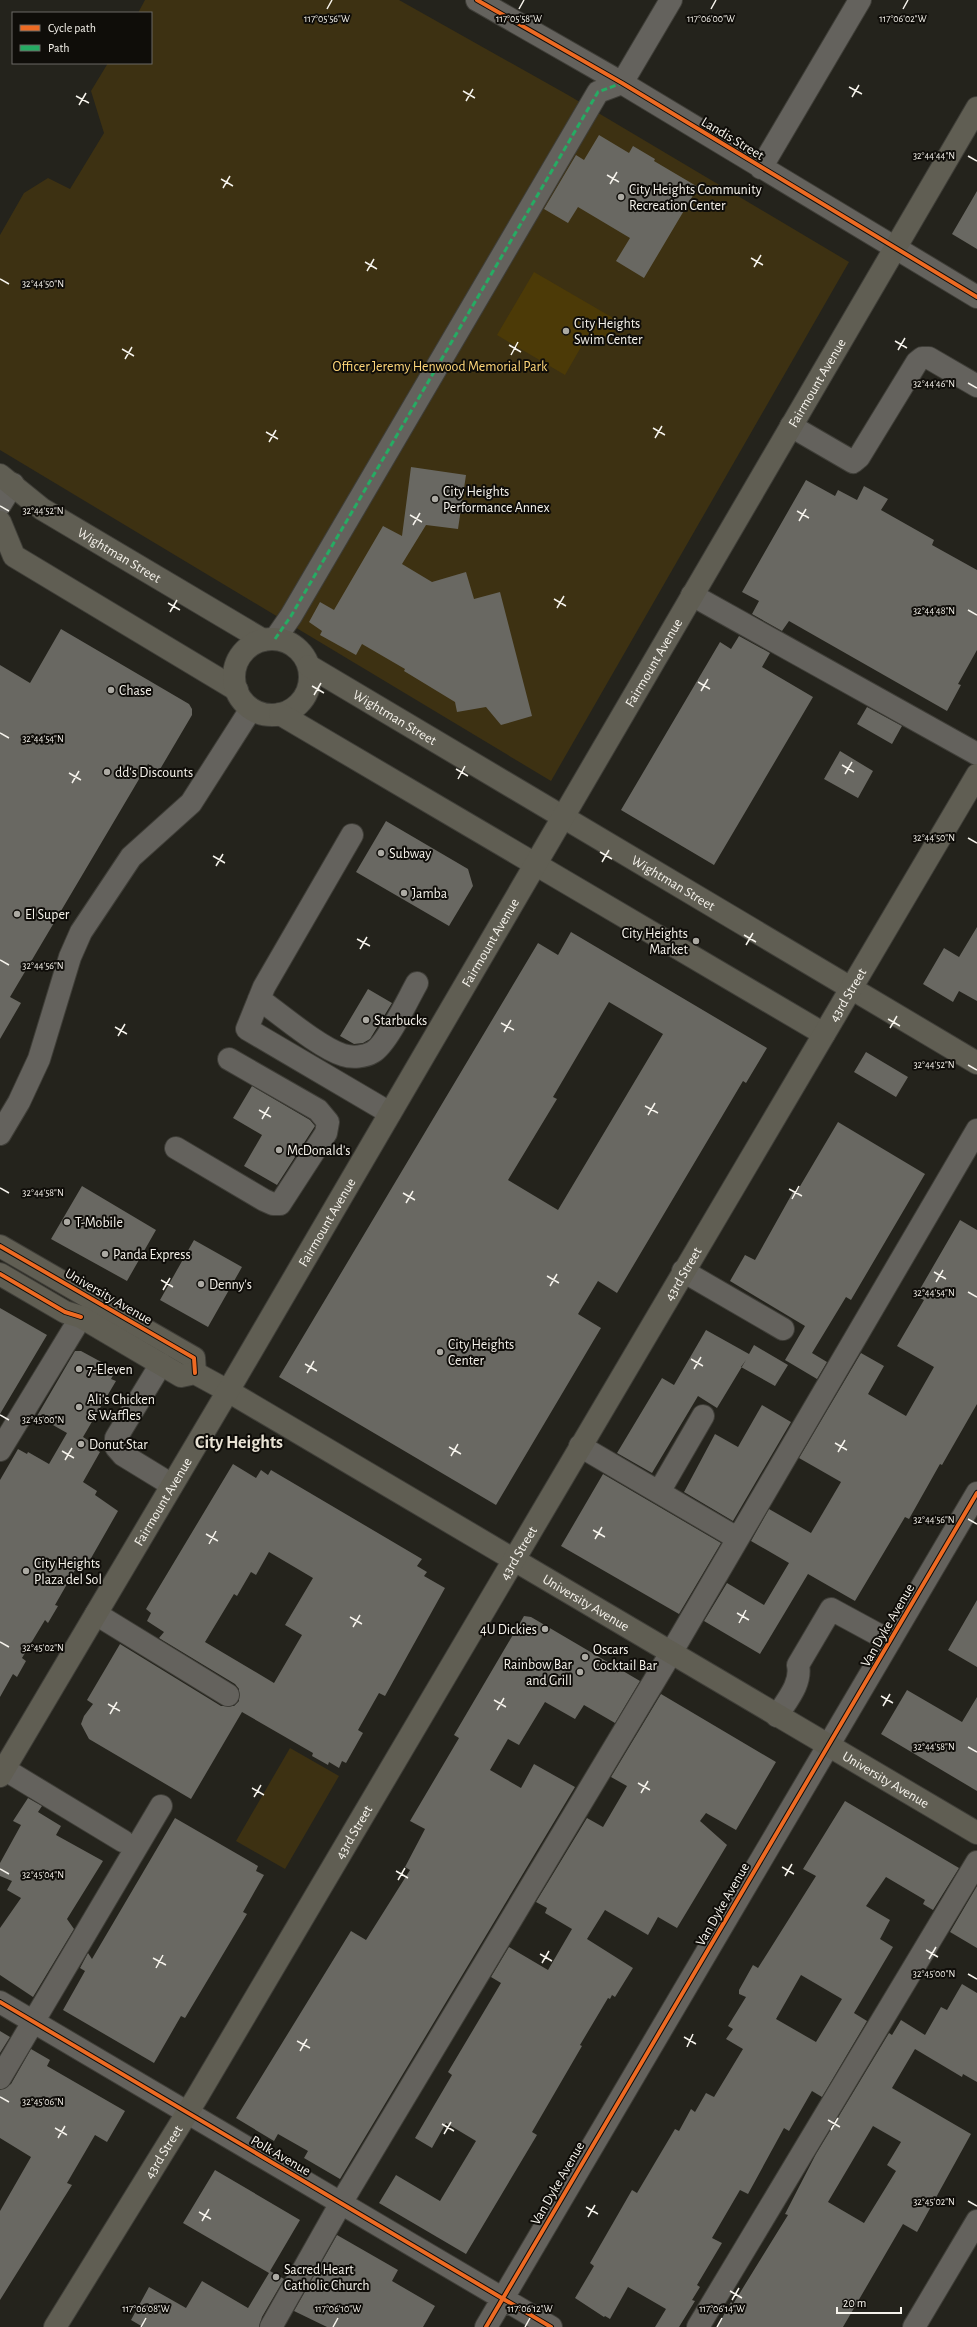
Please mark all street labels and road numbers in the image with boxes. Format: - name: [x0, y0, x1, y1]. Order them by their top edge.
- street label: Landis Street: [699, 115, 767, 163]
- street label: Fairmount Avenue: [786, 336, 849, 430]
- street label: Wightman Street: [75, 526, 164, 586]
- street label: Fairmount Avenue: [623, 616, 685, 710]
- street label: Wightman Street: [350, 688, 439, 748]
- street label: Wightman Street: [629, 853, 718, 914]
- street label: Fairmount Avenue: [460, 896, 522, 990]
- street label: 43rd Street: [827, 966, 870, 1025]
- street label: Fairmount Avenue: [296, 1176, 359, 1269]
- street label: 43rd Street: [662, 1245, 705, 1304]
- street label: University Avenue: [63, 1266, 154, 1327]
- street label: Fairmount Avenue: [132, 1455, 195, 1549]
- street label: 43rd Street: [498, 1524, 540, 1583]
- street label: University Avenue: [540, 1572, 631, 1634]
- street label: Van Dyke Avenue: [858, 1581, 917, 1670]
- street label: University Avenue: [840, 1749, 931, 1811]
- street label: 43rd Street: [333, 1803, 376, 1862]
- street label: Van Dyke Avenue: [693, 1860, 752, 1949]
- street label: 43rd Street: [142, 2123, 186, 2181]
- street label: Polk Avenue: [248, 2133, 313, 2179]
- street label: Van Dyke Avenue: [528, 2139, 587, 2228]

